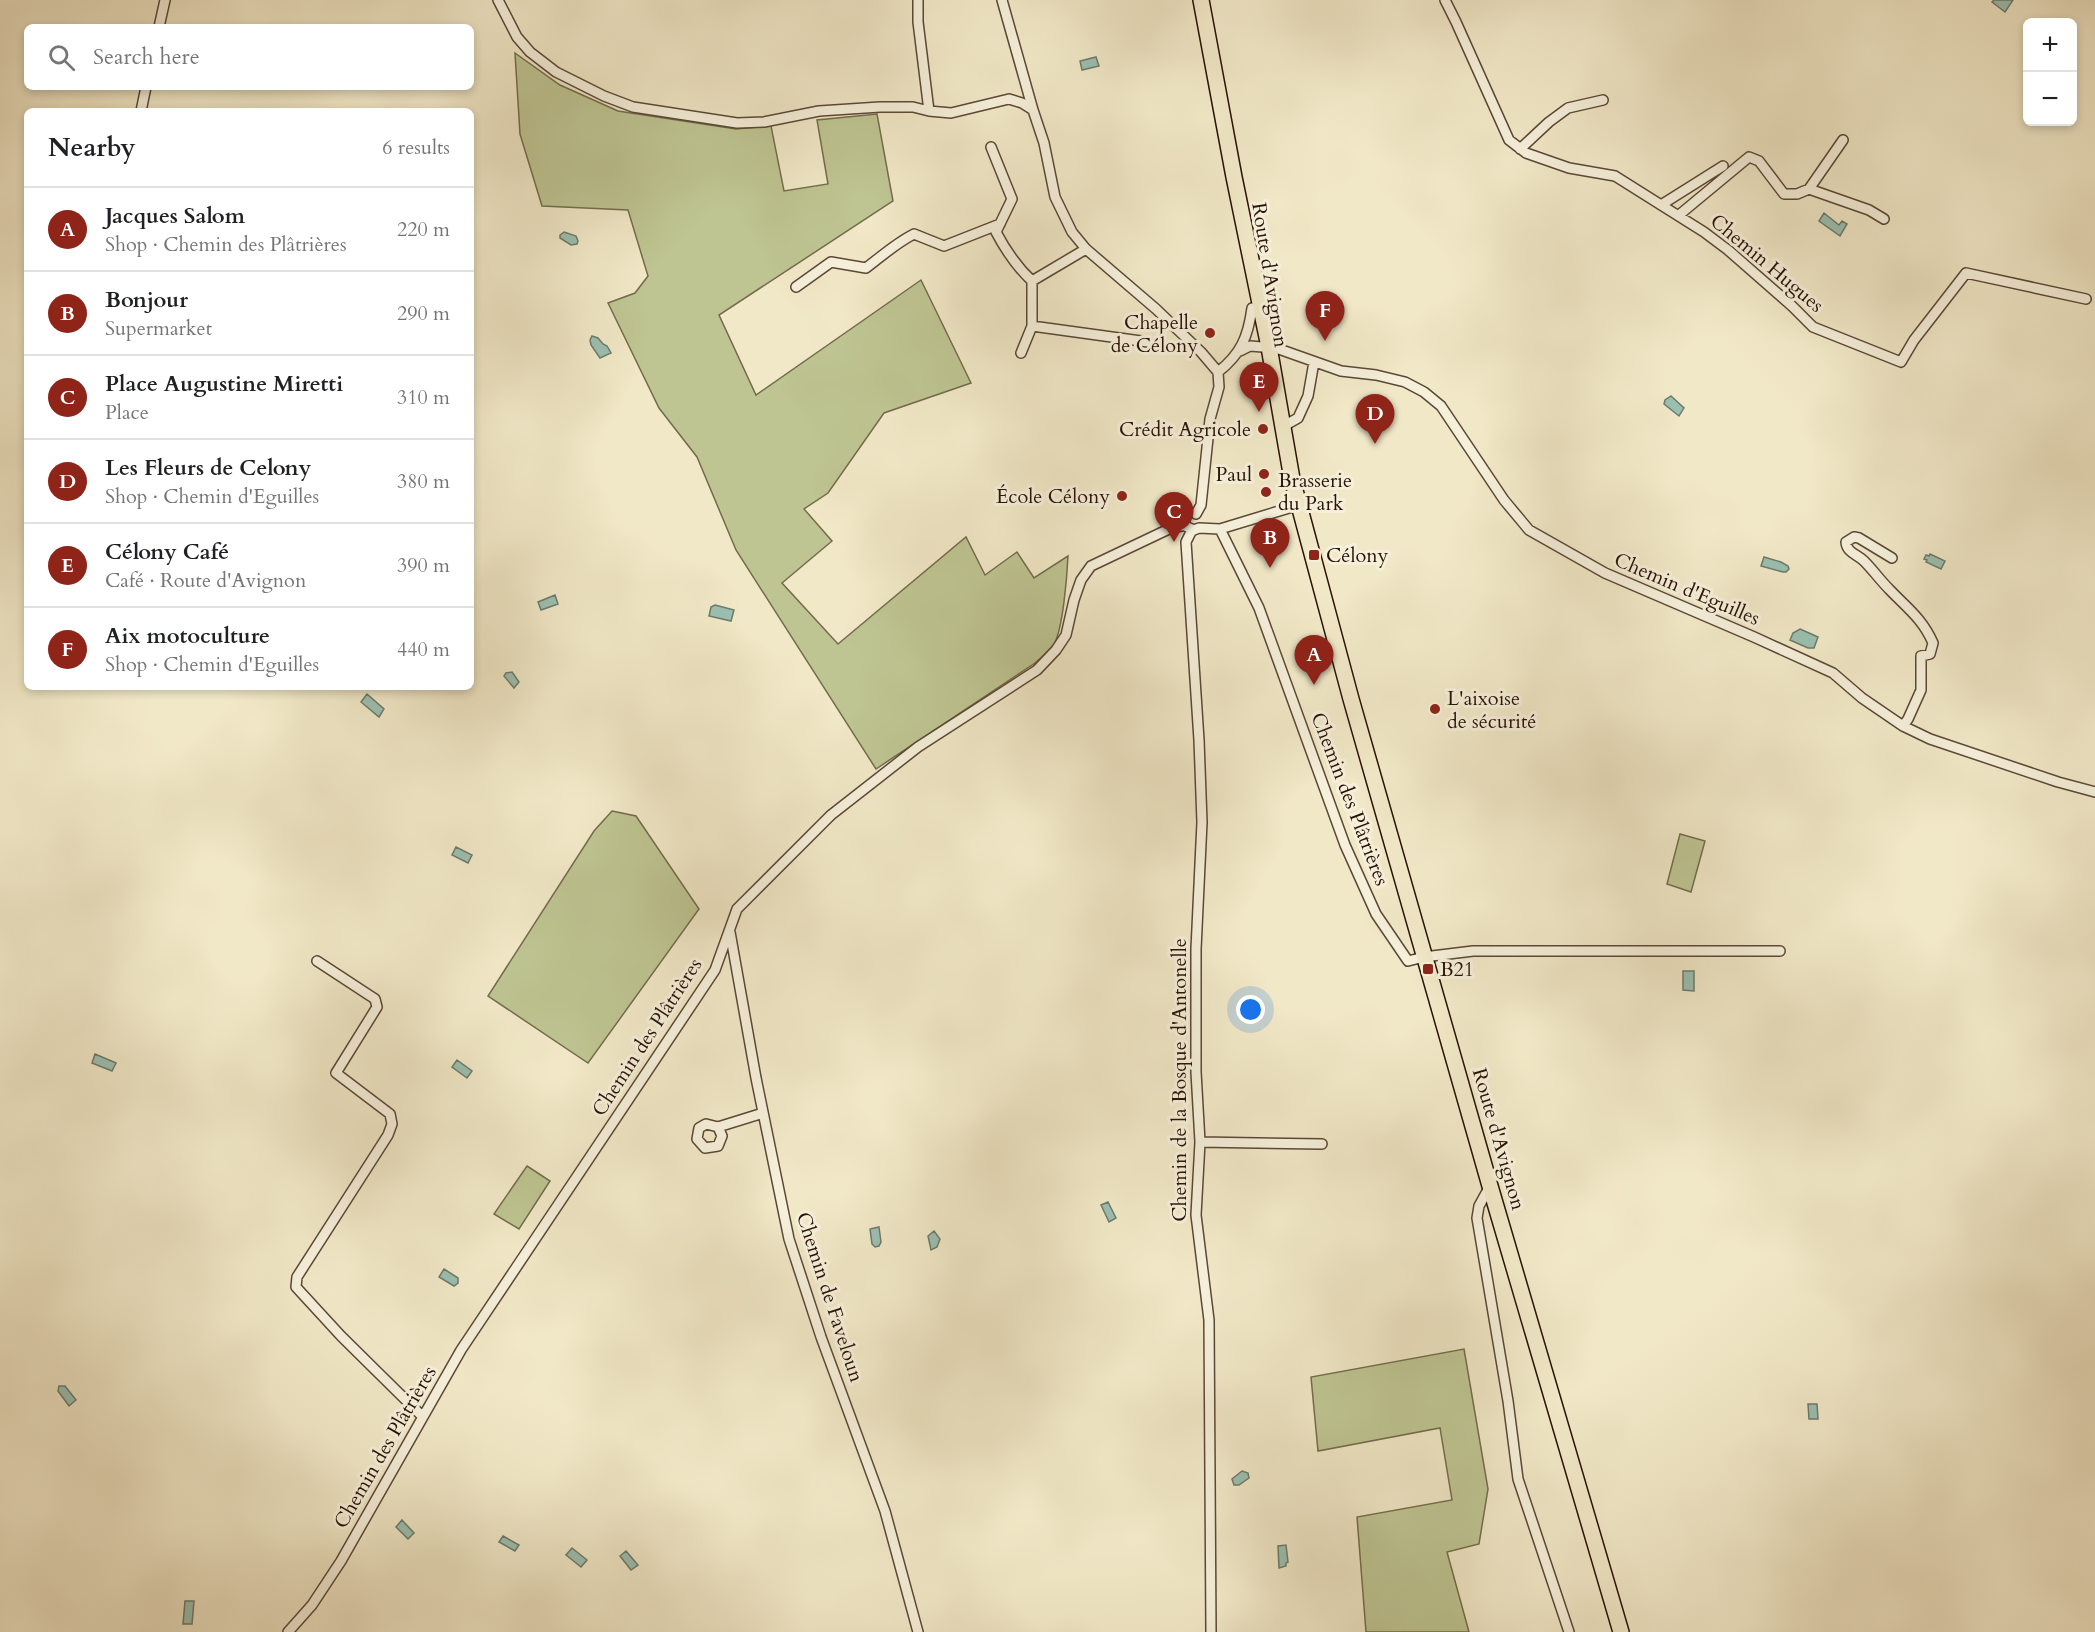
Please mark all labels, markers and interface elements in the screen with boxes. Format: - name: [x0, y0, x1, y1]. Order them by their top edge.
- map controls: [2023, 18, 2077, 126]
- button: +: [2023, 18, 2077, 72]
- search box: [24, 24, 474, 90]
- icon: search: [45, 41, 78, 74]
- text: Search here: [93, 42, 200, 72]
- button: −: [2023, 72, 2077, 126]
- text: Nearby: [48, 130, 136, 165]
- text: 6 results: [382, 134, 450, 161]
- text: Jacques Salom: [105, 201, 245, 231]
- street label: Route d'Avignon: [1245, 201, 1295, 350]
- street label: Chemin Hugues: [1705, 208, 1829, 318]
- text: A: [60, 216, 75, 243]
- text: 220 m: [397, 216, 450, 243]
- text: Shop · Chemin des Plâtrières: [105, 231, 347, 258]
- text: Bonjour: [105, 285, 188, 315]
- pin: F: [1306, 292, 1344, 341]
- text: B: [60, 300, 75, 327]
- text: 290 m: [397, 300, 450, 327]
- place label: Chapelle de Célony: [1111, 309, 1198, 359]
- text: Supermarket: [105, 315, 212, 342]
- marker: Chapelle de Célony: [1203, 326, 1217, 340]
- pin: E: [1240, 362, 1278, 412]
- text: Place Augustine Miretti: [105, 369, 343, 399]
- text: C: [60, 384, 75, 411]
- text: 310 m: [397, 384, 450, 411]
- pin: D: [1356, 394, 1394, 444]
- text: Place: [105, 399, 149, 426]
- place label: Crédit Agricole: [1119, 416, 1251, 443]
- marker: Crédit Agricole: [1256, 422, 1270, 436]
- text: Les Fleurs de Celony: [105, 453, 311, 483]
- place label: Paul: [1215, 461, 1252, 488]
- marker: Paul: [1257, 467, 1271, 481]
- place label: Brasserie du Park: [1278, 467, 1352, 517]
- text: D: [59, 468, 76, 495]
- text: 380 m: [397, 468, 450, 495]
- text: Shop · Chemin d'Eguilles: [105, 483, 319, 510]
- place label: École Célony: [996, 483, 1110, 510]
- marker: Brasserie du Park: [1259, 485, 1273, 499]
- marker: École Célony: [1115, 489, 1129, 503]
- pin: C: [1154, 492, 1194, 542]
- pin: B: [1250, 518, 1290, 568]
- text: Célony Café: [105, 537, 229, 567]
- place label: Célony: [1326, 542, 1389, 569]
- street label: Chemin d'Eguilles: [1610, 546, 1764, 632]
- marker: Célony: [1307, 548, 1321, 562]
- text: E: [61, 552, 74, 579]
- text: 390 m: [397, 552, 450, 579]
- text: Café · Route d'Avignon: [105, 567, 306, 594]
- text: Aix motoculture: [105, 621, 270, 651]
- text: F: [62, 636, 73, 663]
- text: 440 m: [397, 636, 450, 663]
- pin: A: [1294, 636, 1334, 685]
- text: Shop · Chemin d'Eguilles: [105, 651, 319, 678]
- place label: L'aixoise de sécurité: [1447, 685, 1536, 735]
- marker: L'aixoise de sécurité: [1428, 702, 1442, 716]
- street label: Chemin des Plâtrières: [1305, 709, 1395, 889]
- street label: Chemin de la Bosque d'Antonelle: [1166, 938, 1193, 1222]
- street label: Chemin des Plâtrières: [586, 953, 708, 1121]
- place label: B21: [1440, 956, 1474, 983]
- marker: B21: [1421, 962, 1435, 976]
- your location: [1236, 995, 1265, 1024]
- street label: Route d'Avignon: [1466, 1065, 1532, 1214]
- street label: Chemin de Faveloun: [790, 1209, 870, 1386]
- street label: Chemin des Plâtrières: [327, 1361, 443, 1533]

